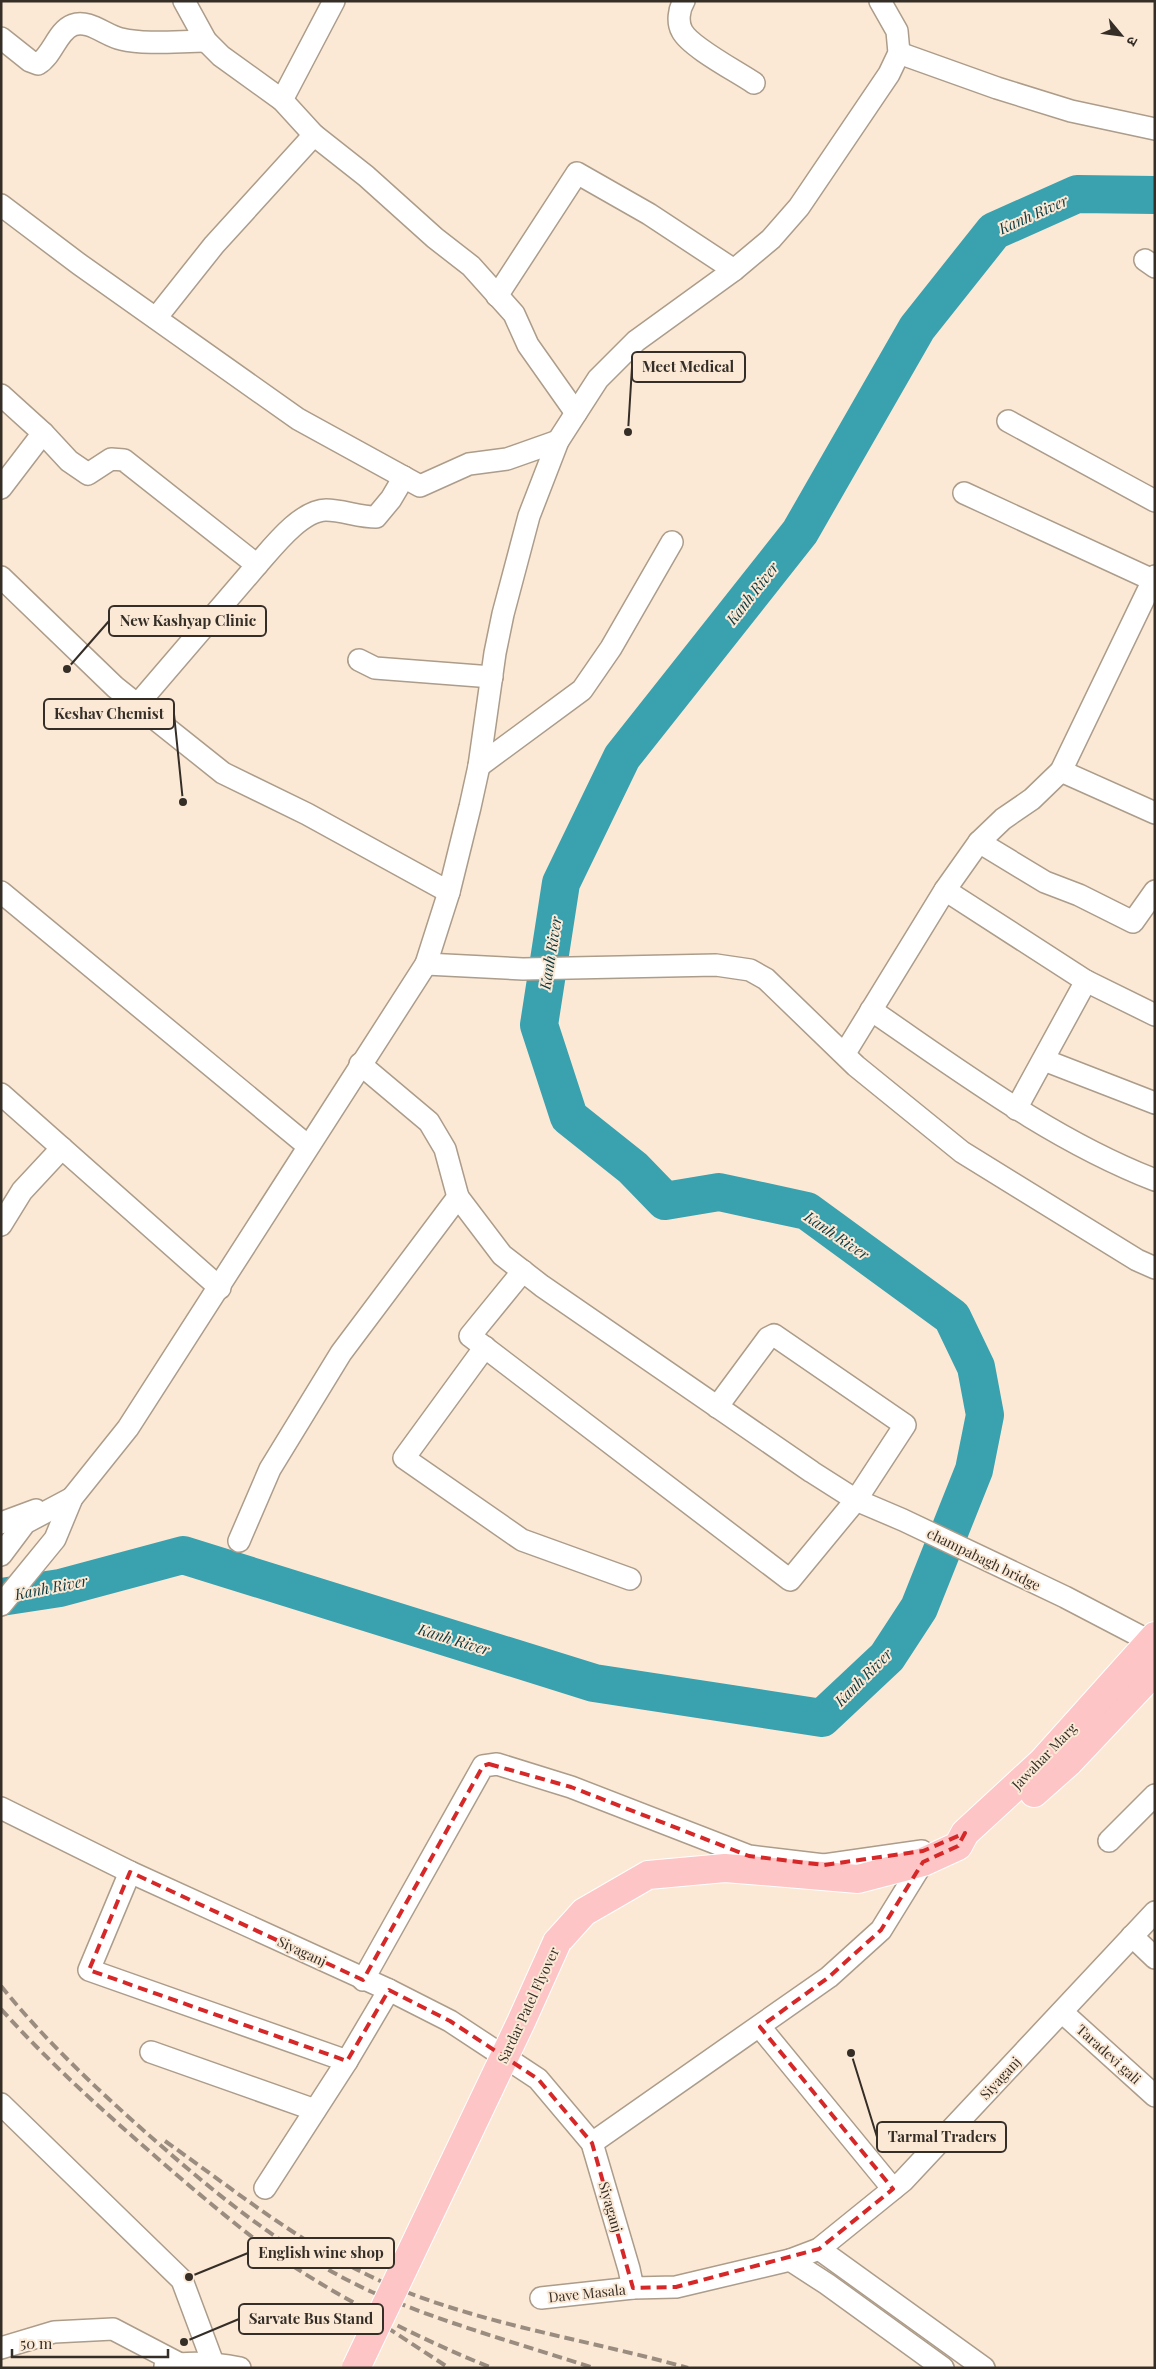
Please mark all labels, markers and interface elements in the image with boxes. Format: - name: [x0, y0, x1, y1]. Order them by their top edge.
- north arrow: [1096, 10, 1146, 60]
- text: उ: [1122, 33, 1143, 50]
- water label: Kanh River: [994, 190, 1071, 238]
- callout: Meet Medical: [632, 352, 745, 382]
- text: Meet Medical: [642, 356, 734, 376]
- water label: Kanh River: [721, 557, 783, 629]
- callout: New Kashyap Clinic: [109, 606, 266, 636]
- text: New Kashyap Clinic: [120, 610, 257, 630]
- callout: Keshav Chemist: [44, 699, 174, 729]
- text: Keshav Chemist: [54, 703, 165, 723]
- water label: Kanh River: [534, 915, 566, 992]
- water label: Kanh River: [800, 1206, 874, 1264]
- street label: champabagh bridge: [924, 1523, 1044, 1595]
- water label: Kanh River: [12, 1570, 90, 1604]
- water label: Kanh River: [415, 1618, 493, 1659]
- water label: Kanh River: [829, 1644, 896, 1711]
- street label: Jawahar Marg: [1007, 1718, 1081, 1794]
- street label: Siyaganj: [274, 1931, 330, 1971]
- street label: Sardar Patel Flyover: [493, 1943, 564, 2066]
- street label: Taradevi gali: [1073, 2020, 1145, 2088]
- street label: Siyaganj: [975, 2053, 1025, 2103]
- callout: Tarmal Traders: [877, 2122, 1006, 2152]
- text: Tarmal Traders: [888, 2126, 996, 2146]
- street label: Siyaganj: [595, 2179, 627, 2235]
- callout: English wine shop: [248, 2238, 394, 2268]
- text: English wine shop: [258, 2242, 384, 2262]
- street label: Dave Masala: [547, 2279, 627, 2307]
- callout: Sarvate Bus Stand: [239, 2304, 383, 2334]
- text: Sarvate Bus Stand: [249, 2308, 373, 2328]
- scale bar: [12, 2326, 169, 2358]
- text: 50 m: [20, 2333, 53, 2353]

